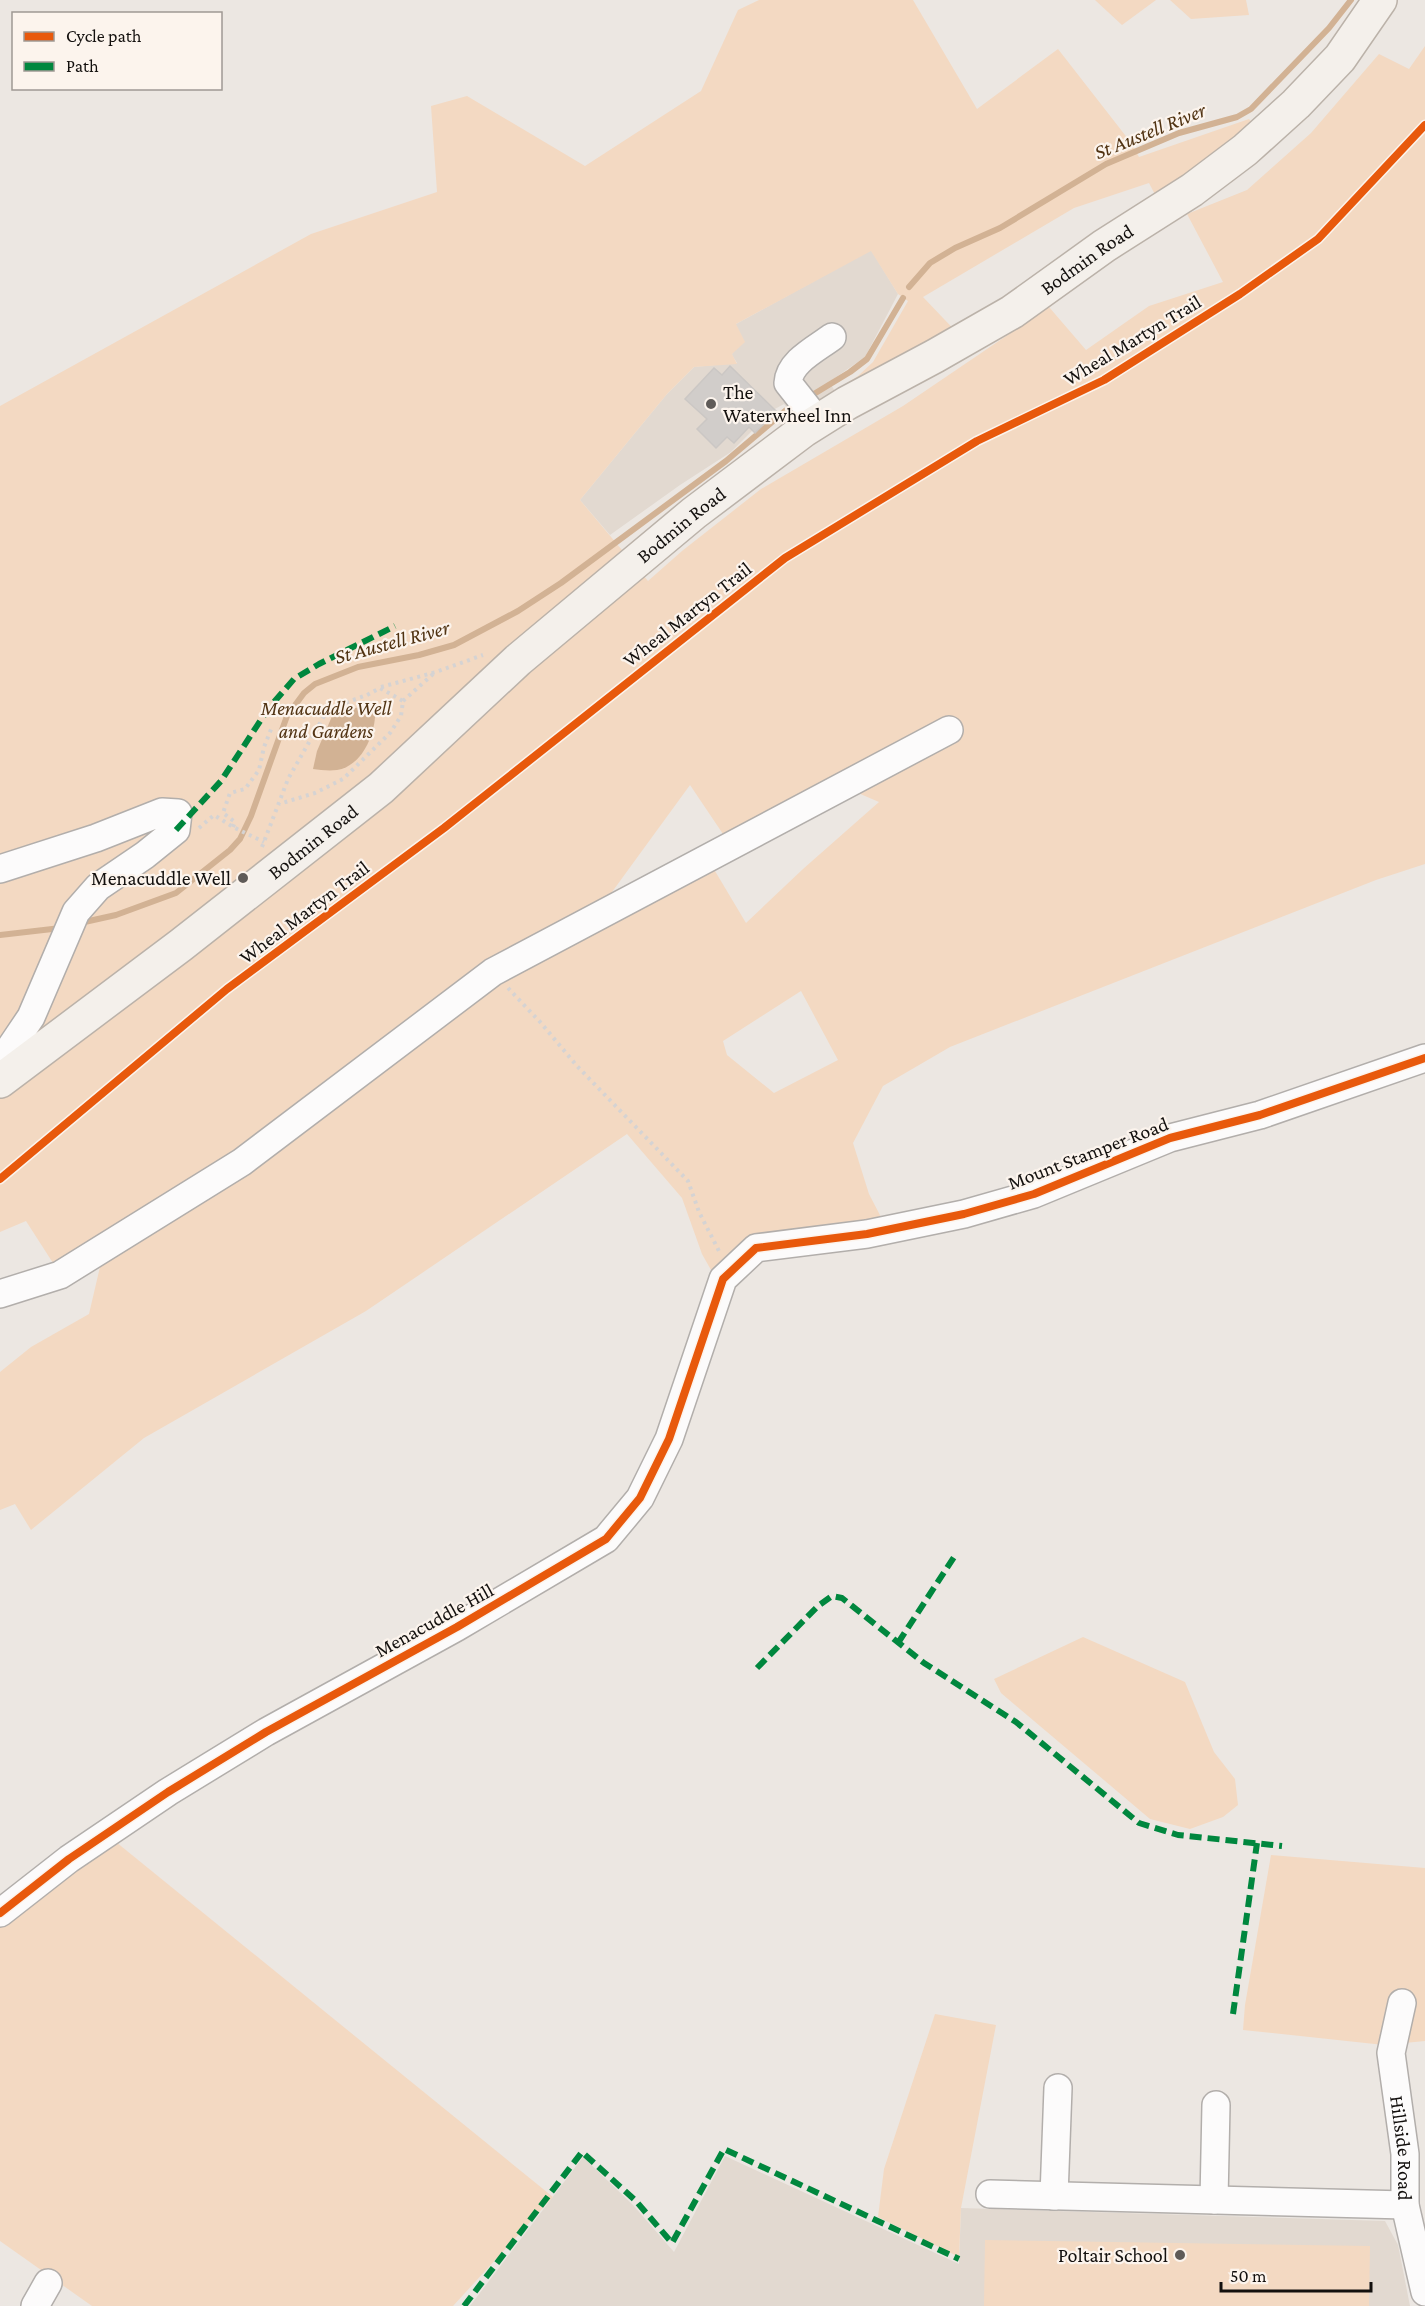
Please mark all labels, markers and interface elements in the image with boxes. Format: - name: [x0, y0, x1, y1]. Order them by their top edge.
- legend: [12, 12, 222, 90]
- text: Cycle path: [66, 26, 142, 46]
- text: Path: [66, 56, 99, 76]
- water label: St Austell River: [1091, 97, 1210, 164]
- street label: Bodmin Road: [1036, 219, 1137, 299]
- street label: Wheal Martyn Trail: [1059, 290, 1205, 391]
- place label: The Waterwheel Inn: [723, 381, 852, 426]
- marker: The Waterwheel Inn: [704, 397, 718, 411]
- street label: Bodmin Road: [632, 482, 730, 567]
- street label: Wheal Martyn Trail: [618, 557, 756, 672]
- water label: St Austell River: [332, 615, 453, 669]
- park label: Menacuddle Well and Gardens: [260, 697, 392, 742]
- street label: Bodmin Road: [264, 799, 362, 883]
- street label: Wheal Martyn Trail: [235, 856, 374, 969]
- place label: Menacuddle Well: [91, 867, 231, 889]
- marker: Menacuddle Well: [236, 871, 250, 885]
- street label: Mount Stamper Road: [1005, 1112, 1172, 1195]
- street label: Menacuddle Hill: [371, 1578, 497, 1662]
- street label: Hillside Road: [1386, 2094, 1416, 2201]
- place label: Poltair School: [1058, 2244, 1168, 2266]
- marker: Poltair School: [1173, 2248, 1187, 2262]
- scale bar: [1221, 2255, 1371, 2293]
- text: 50 m: [1230, 2266, 1267, 2286]

